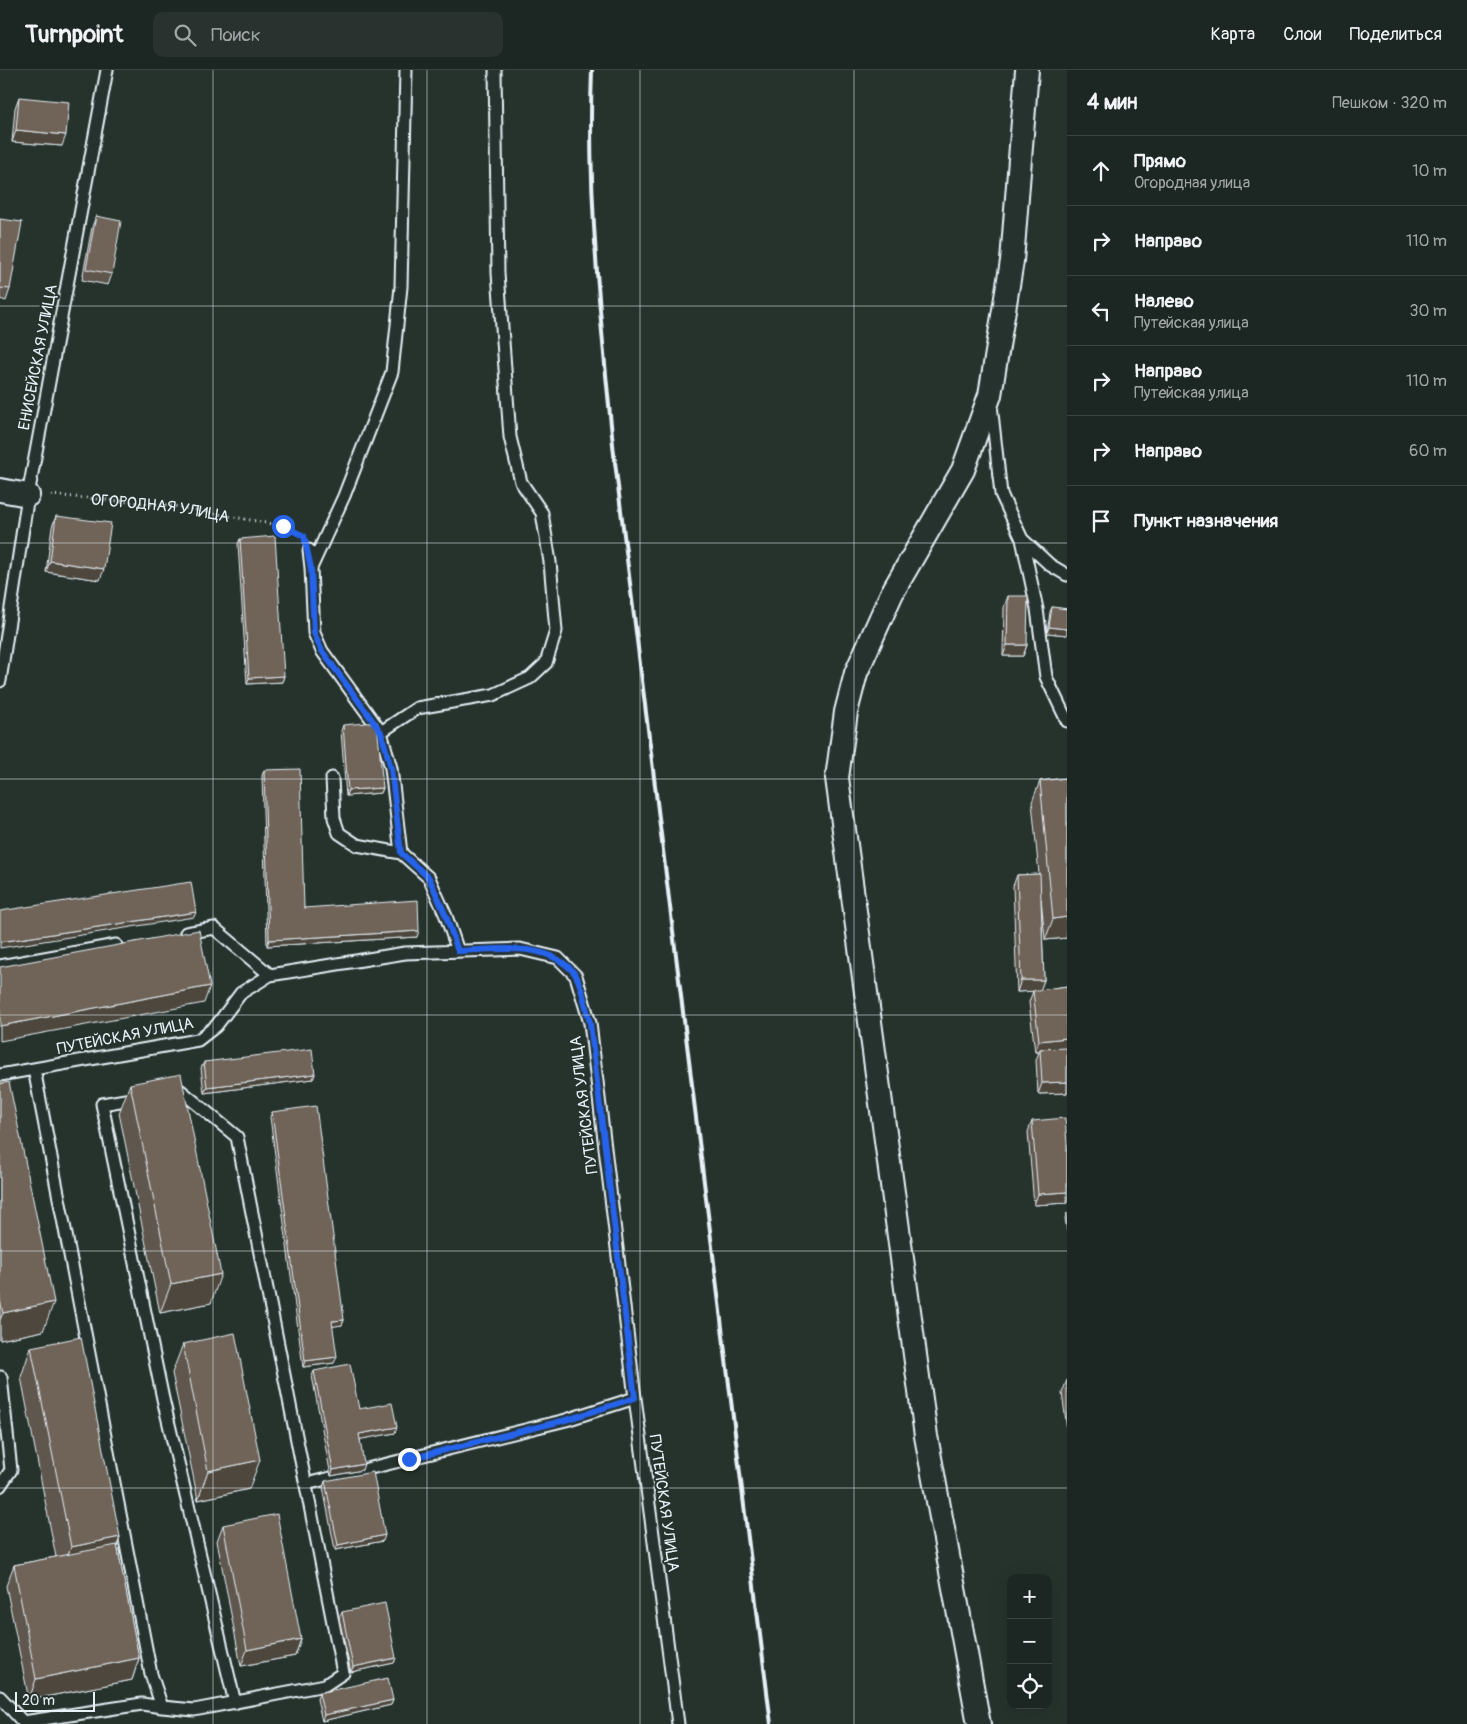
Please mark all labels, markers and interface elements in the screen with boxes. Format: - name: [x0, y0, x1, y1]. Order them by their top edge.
- search box: [153, 12, 503, 57]
- text: Turnpoint: [25, 20, 123, 49]
- icon: search: [171, 21, 199, 49]
- text: Поиск: [211, 23, 261, 47]
- text: Карта: [1211, 23, 1255, 46]
- text: Слои: [1283, 23, 1321, 46]
- text: Поделиться: [1349, 23, 1442, 46]
- text: 4 мин: [1087, 89, 1137, 116]
- text: Пешком · 320 m: [1332, 93, 1447, 113]
- text: Прямо: [1134, 149, 1186, 173]
- icon: ahead: [1087, 157, 1115, 185]
- text: 10 m: [1412, 161, 1447, 181]
- text: Огородная улица: [1134, 173, 1250, 193]
- icon: right: [1087, 227, 1115, 255]
- text: Направо: [1134, 229, 1202, 253]
- text: 110 m: [1406, 231, 1447, 251]
- street label: ЕНИСЕЙСКАЯ УЛИЦА: [14, 282, 62, 432]
- text: Налево: [1134, 289, 1194, 313]
- icon: left: [1087, 297, 1115, 325]
- text: 30 m: [1409, 301, 1447, 321]
- text: Путейская улица: [1134, 313, 1249, 333]
- text: Направо: [1134, 359, 1202, 383]
- icon: right: [1087, 367, 1115, 395]
- text: 110 m: [1406, 371, 1447, 391]
- text: Путейская улица: [1134, 383, 1249, 403]
- icon: right: [1087, 437, 1115, 465]
- text: Направо: [1134, 439, 1202, 463]
- text: 60 m: [1409, 441, 1447, 461]
- street label: ОГОРОДНАЯ УЛИЦА: [90, 490, 231, 527]
- icon: arrive: [1087, 507, 1115, 535]
- text: Пункт назначения: [1134, 509, 1278, 533]
- route start: [272, 515, 295, 538]
- street label: ПУТЕЙСКАЯ УЛИЦА: [55, 1013, 195, 1059]
- street label: ПУТЕЙСКАЯ УЛИЦА: [566, 1035, 602, 1175]
- street label: ПУТЕЙСКАЯ УЛИЦА: [644, 1433, 684, 1573]
- route end: [398, 1448, 421, 1471]
- map controls: [1007, 1574, 1052, 1709]
- button: +: [1007, 1574, 1052, 1619]
- button: −: [1007, 1619, 1052, 1664]
- button: locate: [1007, 1664, 1052, 1709]
- scale bar: [15, 1689, 95, 1712]
- text: 20 m: [22, 1692, 55, 1709]

